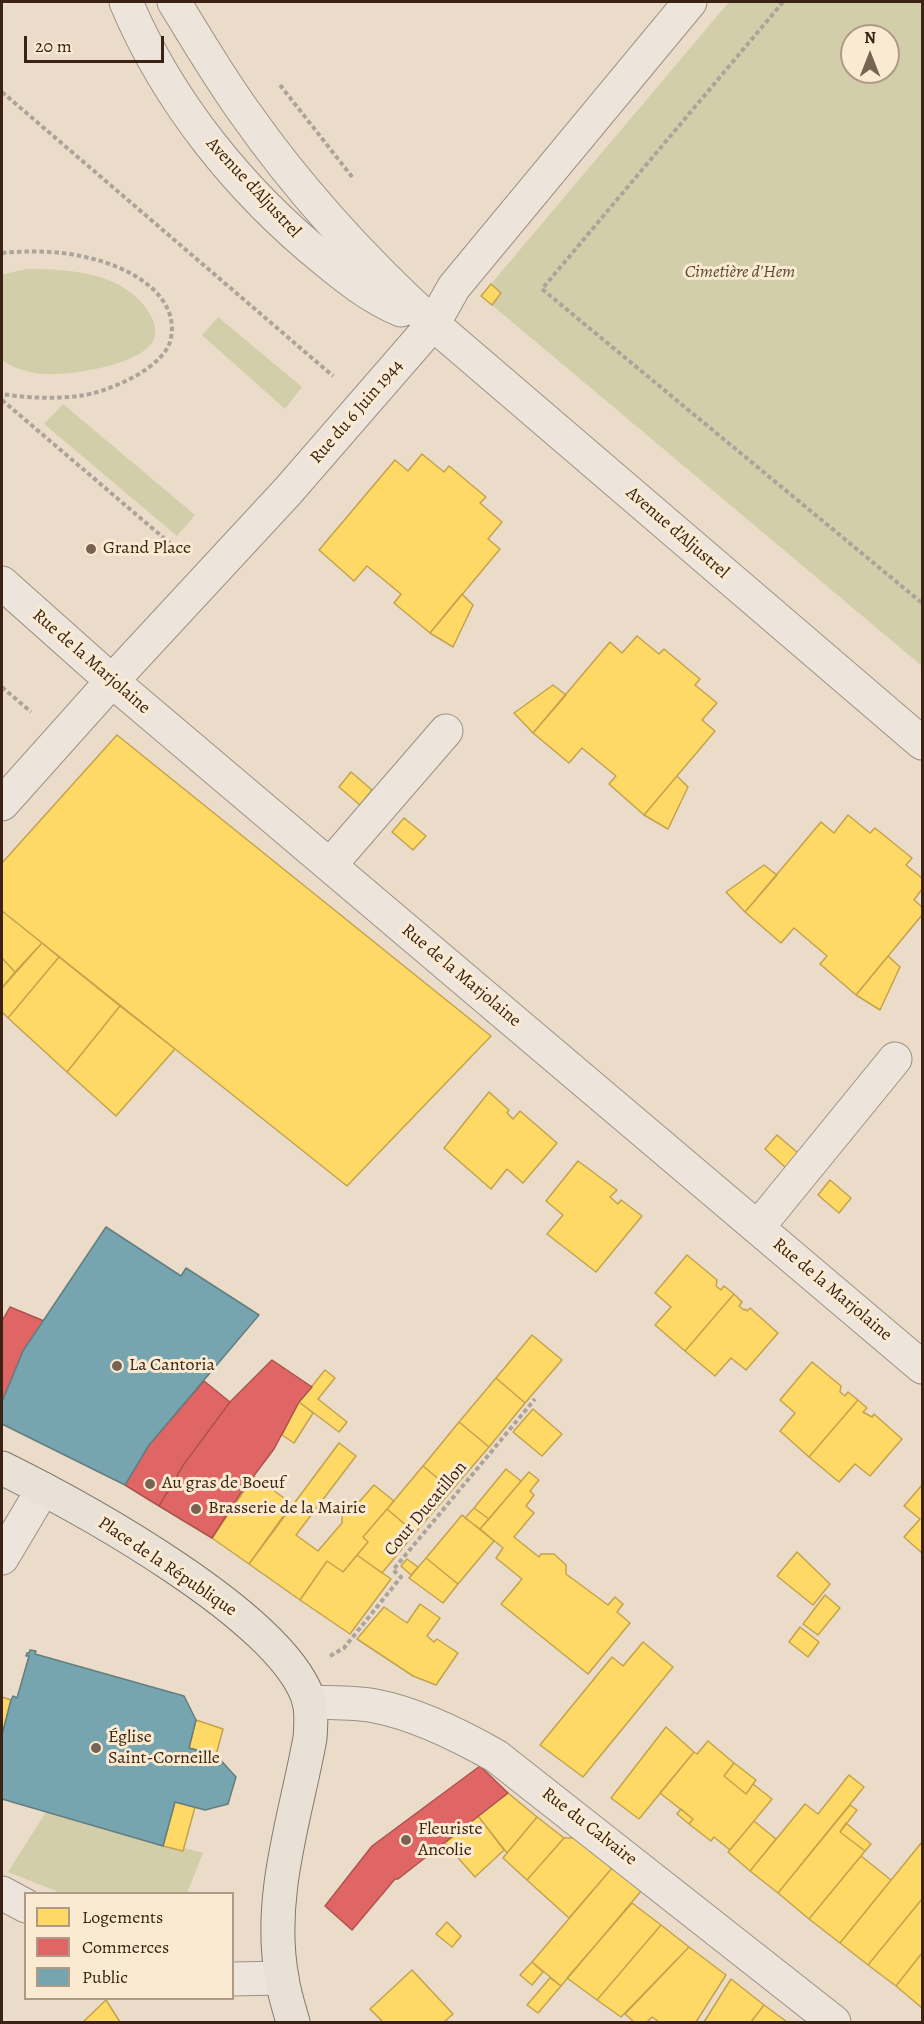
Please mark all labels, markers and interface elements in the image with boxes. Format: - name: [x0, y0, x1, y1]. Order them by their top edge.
- scale bar: [27, 24, 166, 62]
- north arrow: [840, 24, 900, 84]
- text: N: [864, 27, 876, 49]
- text: 20 m: [35, 34, 72, 58]
- street label: Avenue d'Aljustrel: [201, 133, 305, 243]
- park label: Cimetière d'Hem: [685, 262, 795, 284]
- street label: Rue du 6 Juin 1944: [306, 356, 408, 468]
- street label: Avenue d'Aljustrel: [621, 482, 733, 584]
- place label: Grand Place: [103, 538, 191, 560]
- marker: Grand Place: [84, 542, 98, 556]
- street label: Rue de la Marjolaine: [28, 605, 154, 719]
- street label: Rue de la Marjolaine: [397, 920, 525, 1032]
- street label: Rue de la Marjolaine: [768, 1234, 896, 1346]
- place label: La Cantoria: [129, 1355, 215, 1377]
- marker: La Cantoria: [110, 1359, 124, 1373]
- street label: Cour Ducatillon: [380, 1457, 472, 1561]
- place label: Au gras de Boeuf: [162, 1473, 285, 1495]
- marker: Au gras de Boeuf: [143, 1477, 157, 1491]
- place label: Brasserie de la Mairie: [208, 1498, 366, 1520]
- marker: Brasserie de la Mairie: [189, 1502, 203, 1516]
- street label: Place de la République: [93, 1513, 241, 1621]
- place label: Église Saint-Corneille: [108, 1727, 220, 1770]
- marker: Église Saint-Corneille: [89, 1741, 103, 1755]
- street label: Rue du Calvaire: [537, 1783, 641, 1871]
- place label: Fleuriste Ancolie: [418, 1819, 483, 1862]
- marker: Fleuriste Ancolie: [399, 1833, 413, 1847]
- legend: [24, 1892, 234, 2000]
- text: Logements: [82, 1905, 163, 1929]
- text: Commerces: [82, 1935, 169, 1959]
- text: Public: [82, 1965, 128, 1989]

